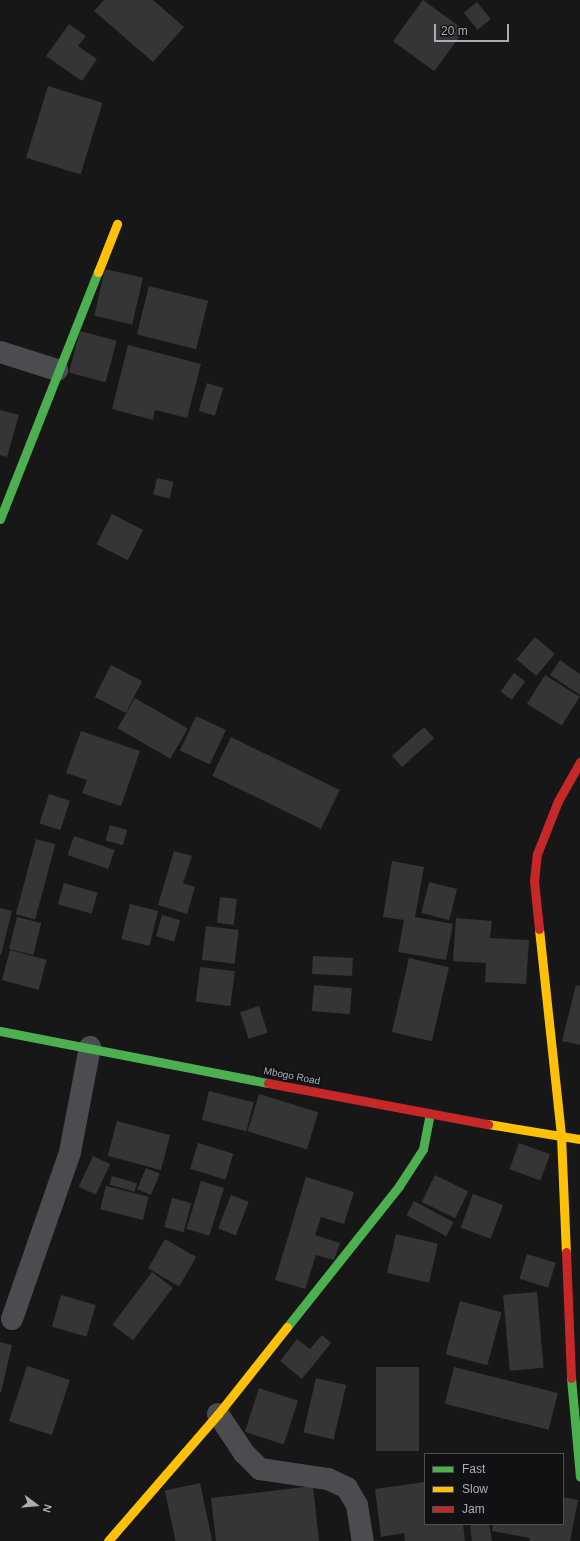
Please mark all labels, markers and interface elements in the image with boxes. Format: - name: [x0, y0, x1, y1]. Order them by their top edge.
- scale bar: [436, 16, 511, 42]
- text: 20 m: [441, 24, 468, 38]
- street label: Mbogo Road: [263, 1065, 321, 1087]
- legend: [424, 1453, 564, 1525]
- text: Fast: [462, 1462, 485, 1476]
- text: Slow: [462, 1482, 488, 1496]
- north arrow: [16, 1485, 56, 1525]
- text: Jam: [462, 1502, 485, 1516]
- text: N: [41, 1503, 54, 1514]

